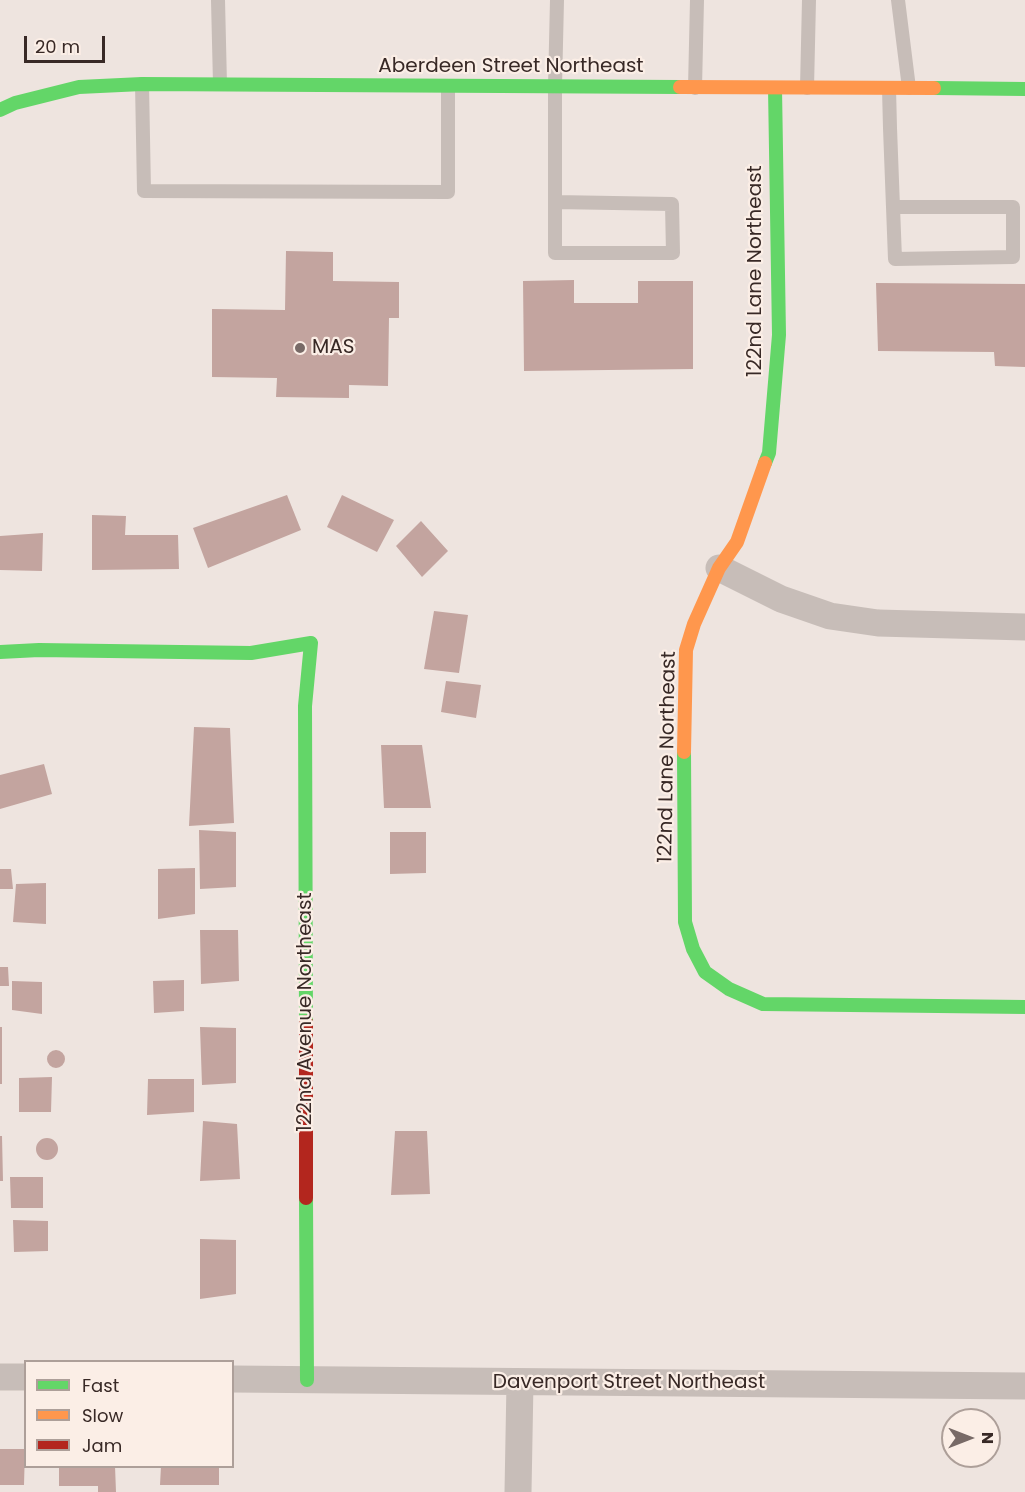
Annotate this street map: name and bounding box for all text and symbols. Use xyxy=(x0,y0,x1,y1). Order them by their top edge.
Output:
scale bar xyxy=(27,24,108,62)
text: 20 m xyxy=(35,34,80,59)
street label: Aberdeen Street Northeast xyxy=(378,55,644,79)
street label: 122nd Lane Northeast xyxy=(744,165,768,377)
place label: MAS xyxy=(312,336,354,360)
marker: MAS xyxy=(293,341,307,355)
street label: 122nd Lane Northeast xyxy=(654,651,682,863)
street label: 122nd Avenue Northeast xyxy=(294,892,318,1132)
legend xyxy=(24,1360,234,1468)
street label: Davenport Street Northeast xyxy=(493,1371,765,1395)
text: Fast xyxy=(82,1373,119,1398)
text: Slow xyxy=(82,1403,123,1428)
north arrow xyxy=(941,1408,1001,1468)
text: N xyxy=(976,1432,999,1444)
text: Jam xyxy=(82,1433,122,1458)

